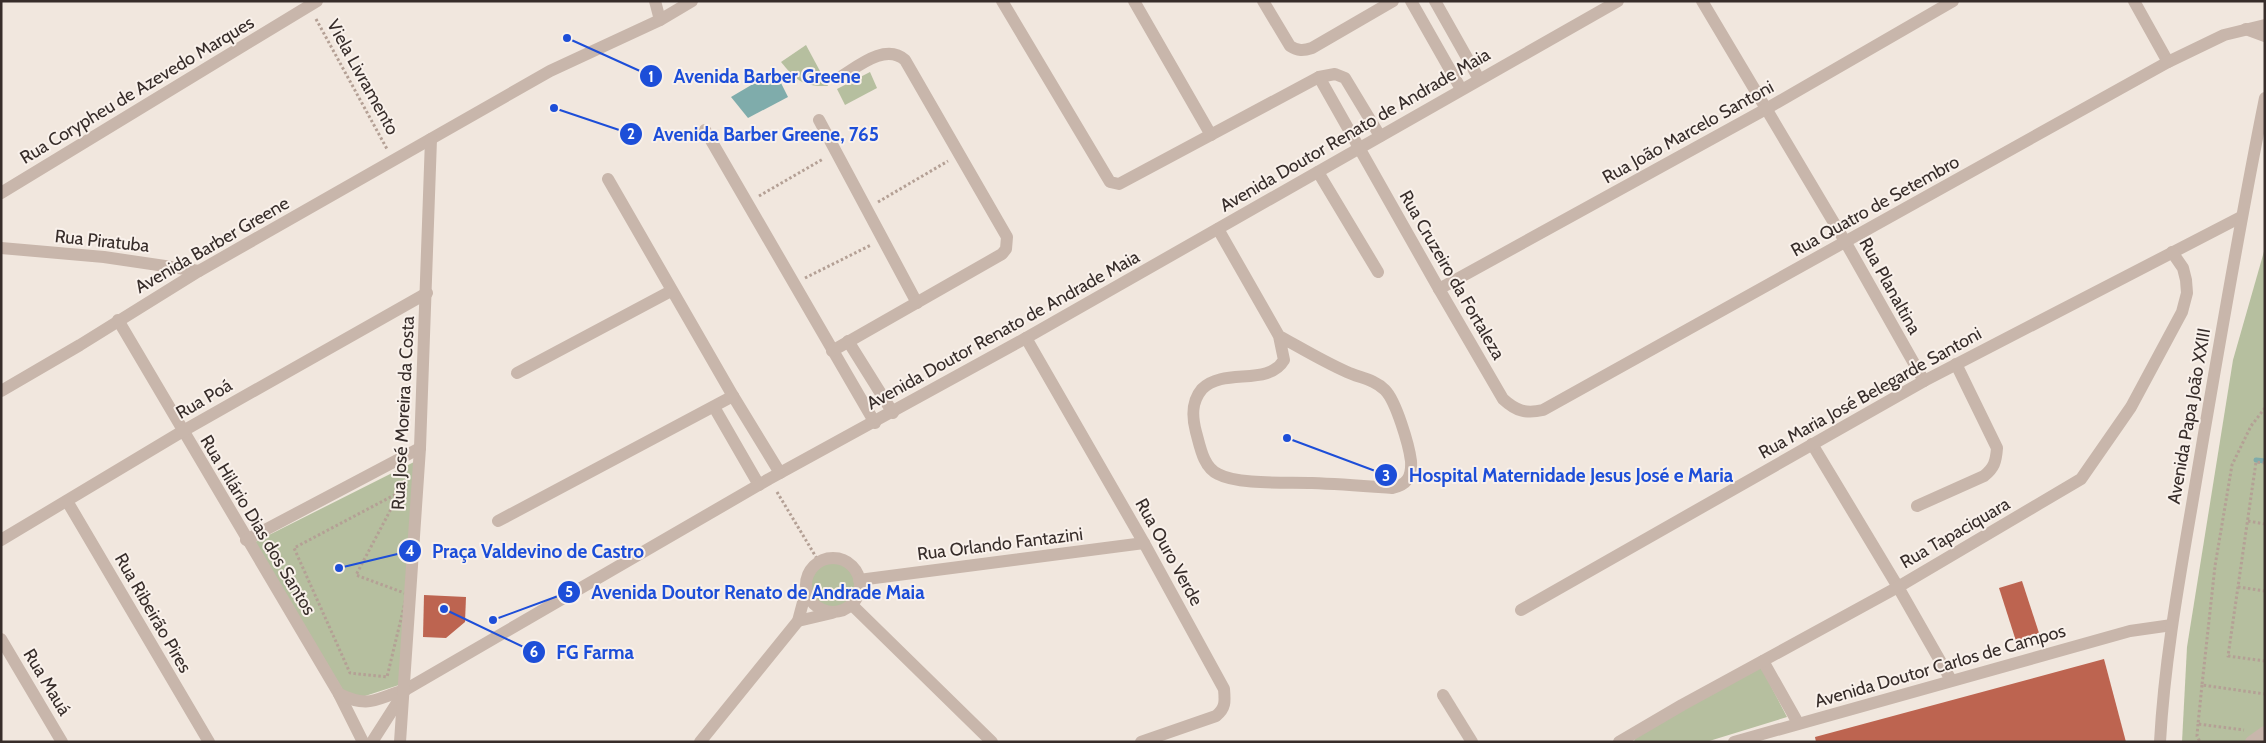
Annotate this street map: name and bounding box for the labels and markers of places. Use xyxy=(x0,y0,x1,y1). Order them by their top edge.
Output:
callout: Avenida Barber Greene xyxy=(639,59,871,93)
callout: Avenida Barber Greene, 765 xyxy=(618,117,889,151)
callout: Hospital Maternidade Jesus José e Maria xyxy=(1374,458,1743,492)
callout: Praça Valdevino de Castro xyxy=(397,534,654,568)
callout: Avenida Doutor Renato de Andrade Maia xyxy=(557,575,935,609)
callout: FG Farma xyxy=(521,635,644,669)

